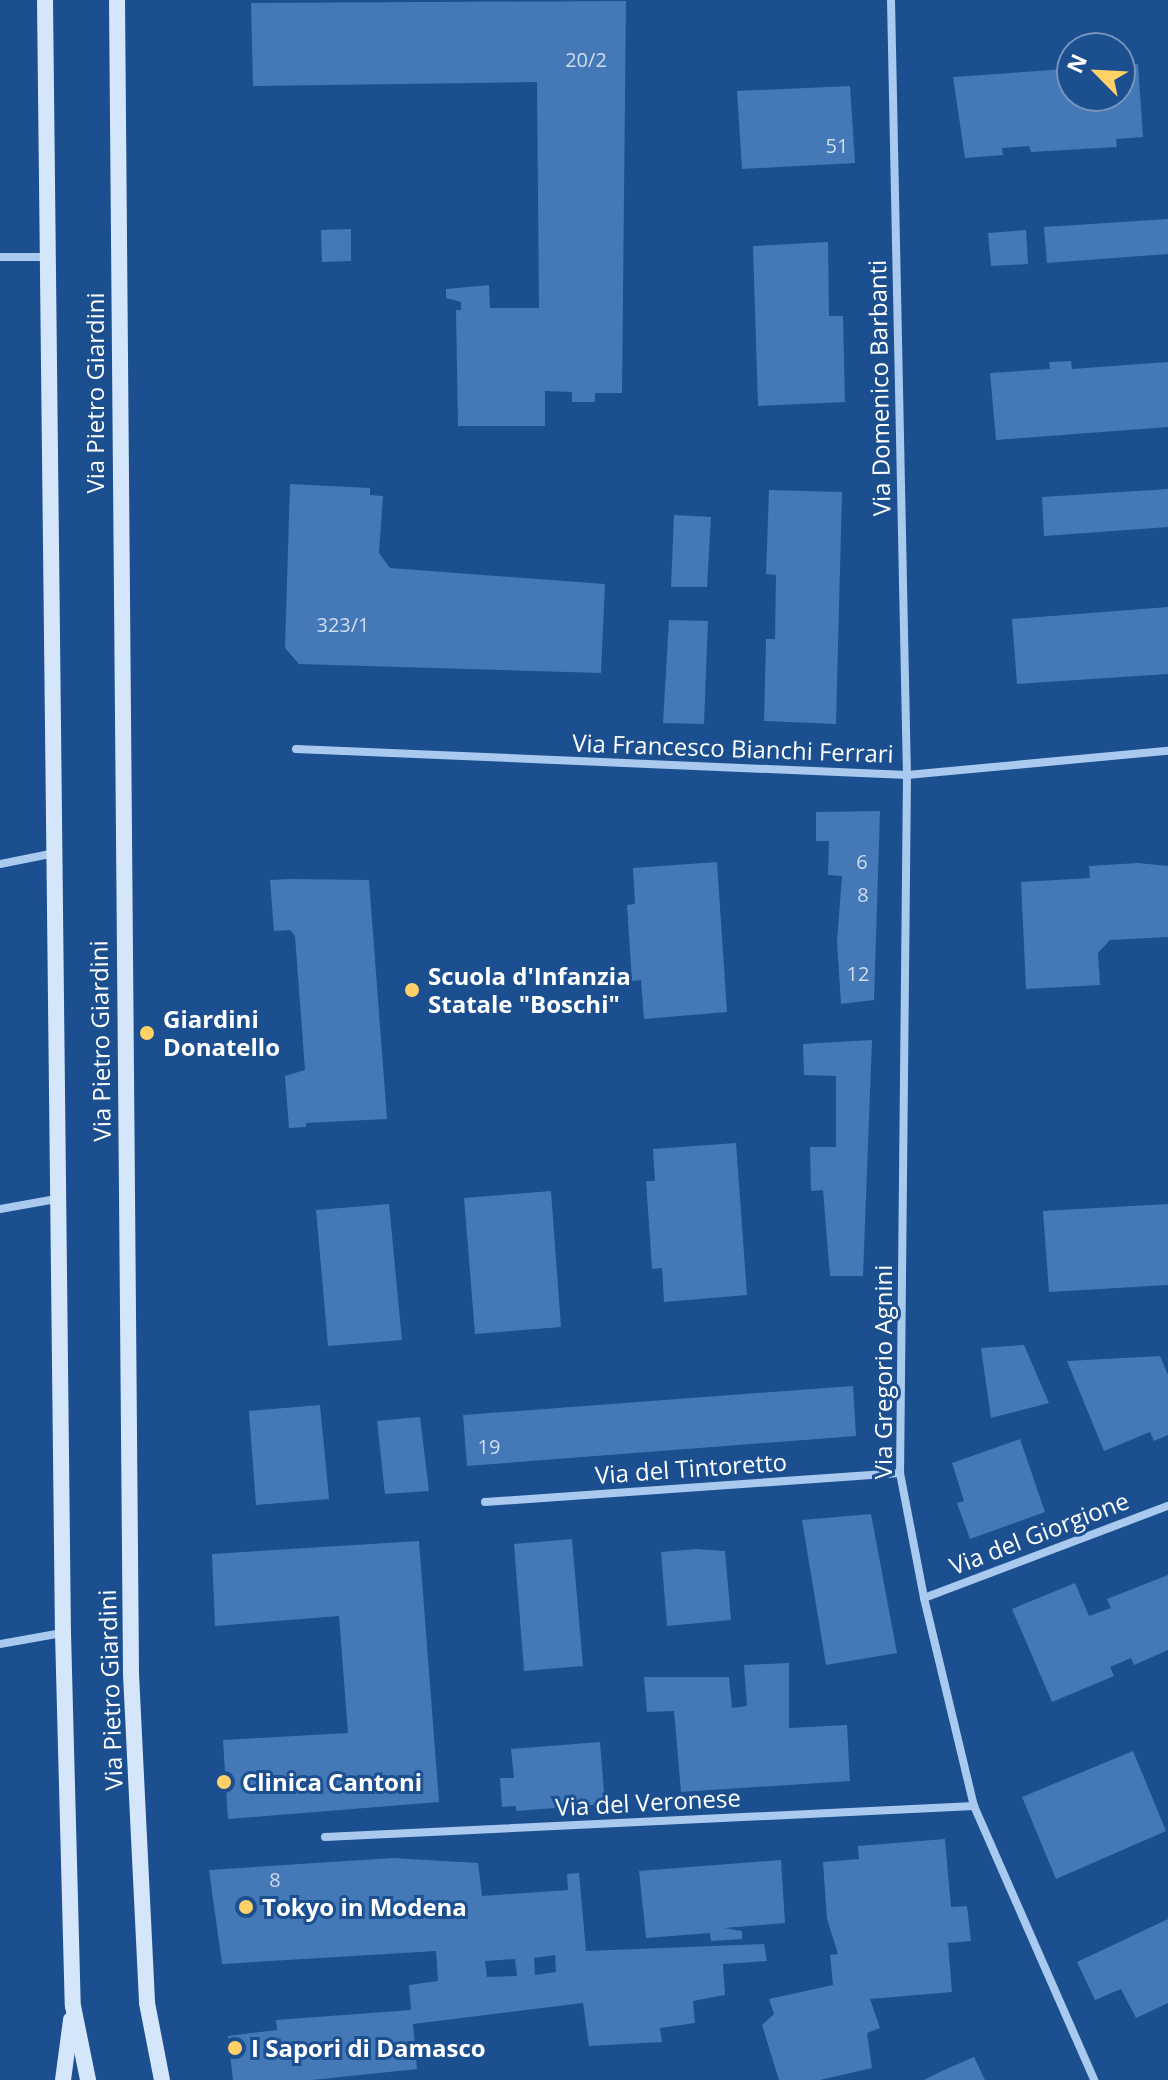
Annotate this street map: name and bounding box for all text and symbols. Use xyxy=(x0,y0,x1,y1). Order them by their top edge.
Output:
north arrow xyxy=(1056,32,1136,112)
house number: 20/2 xyxy=(565,47,607,71)
text: N xyxy=(1059,49,1093,77)
house number: 51 xyxy=(826,133,848,157)
street label: Via Domenico Barbanti xyxy=(862,260,896,516)
street label: Via Pietro Giardini xyxy=(81,292,109,494)
house number: 323/1 xyxy=(316,612,370,636)
street label: Via Francesco Bianchi Ferrari xyxy=(572,728,894,768)
house number: 6 xyxy=(856,849,868,873)
house number: 8 xyxy=(857,882,869,906)
street label: Via Pietro Giardini xyxy=(84,940,116,1142)
house number: 12 xyxy=(847,961,869,985)
place label: Scuola d'Infanzia Statale "Boschi" xyxy=(428,962,631,1018)
marker: Scuola d'Infanzia Statale "Boschi" xyxy=(403,981,421,999)
place label: Giardini Donatello xyxy=(163,1005,280,1061)
marker: Giardini Donatello xyxy=(138,1024,156,1042)
street label: Via Gregorio Agnini xyxy=(869,1265,897,1479)
house number: 19 xyxy=(478,1434,500,1458)
street label: Via del Tintoretto xyxy=(594,1447,788,1489)
street label: Via del Giorgione xyxy=(945,1486,1133,1580)
street label: Via Pietro Giardini xyxy=(92,1589,128,1791)
place label: Clinica Cantoni xyxy=(242,1768,422,1796)
marker: Clinica Cantoni xyxy=(213,1771,235,1793)
street label: Via del Veronese xyxy=(555,1783,741,1821)
house number: 8 xyxy=(269,1867,281,1891)
place label: Tokyo in Modena xyxy=(262,1893,467,1921)
marker: Tokyo in Modena xyxy=(237,1898,255,1916)
place label: I Sapori di Damasco xyxy=(251,2034,486,2062)
marker: I Sapori di Damasco xyxy=(226,2039,244,2057)

